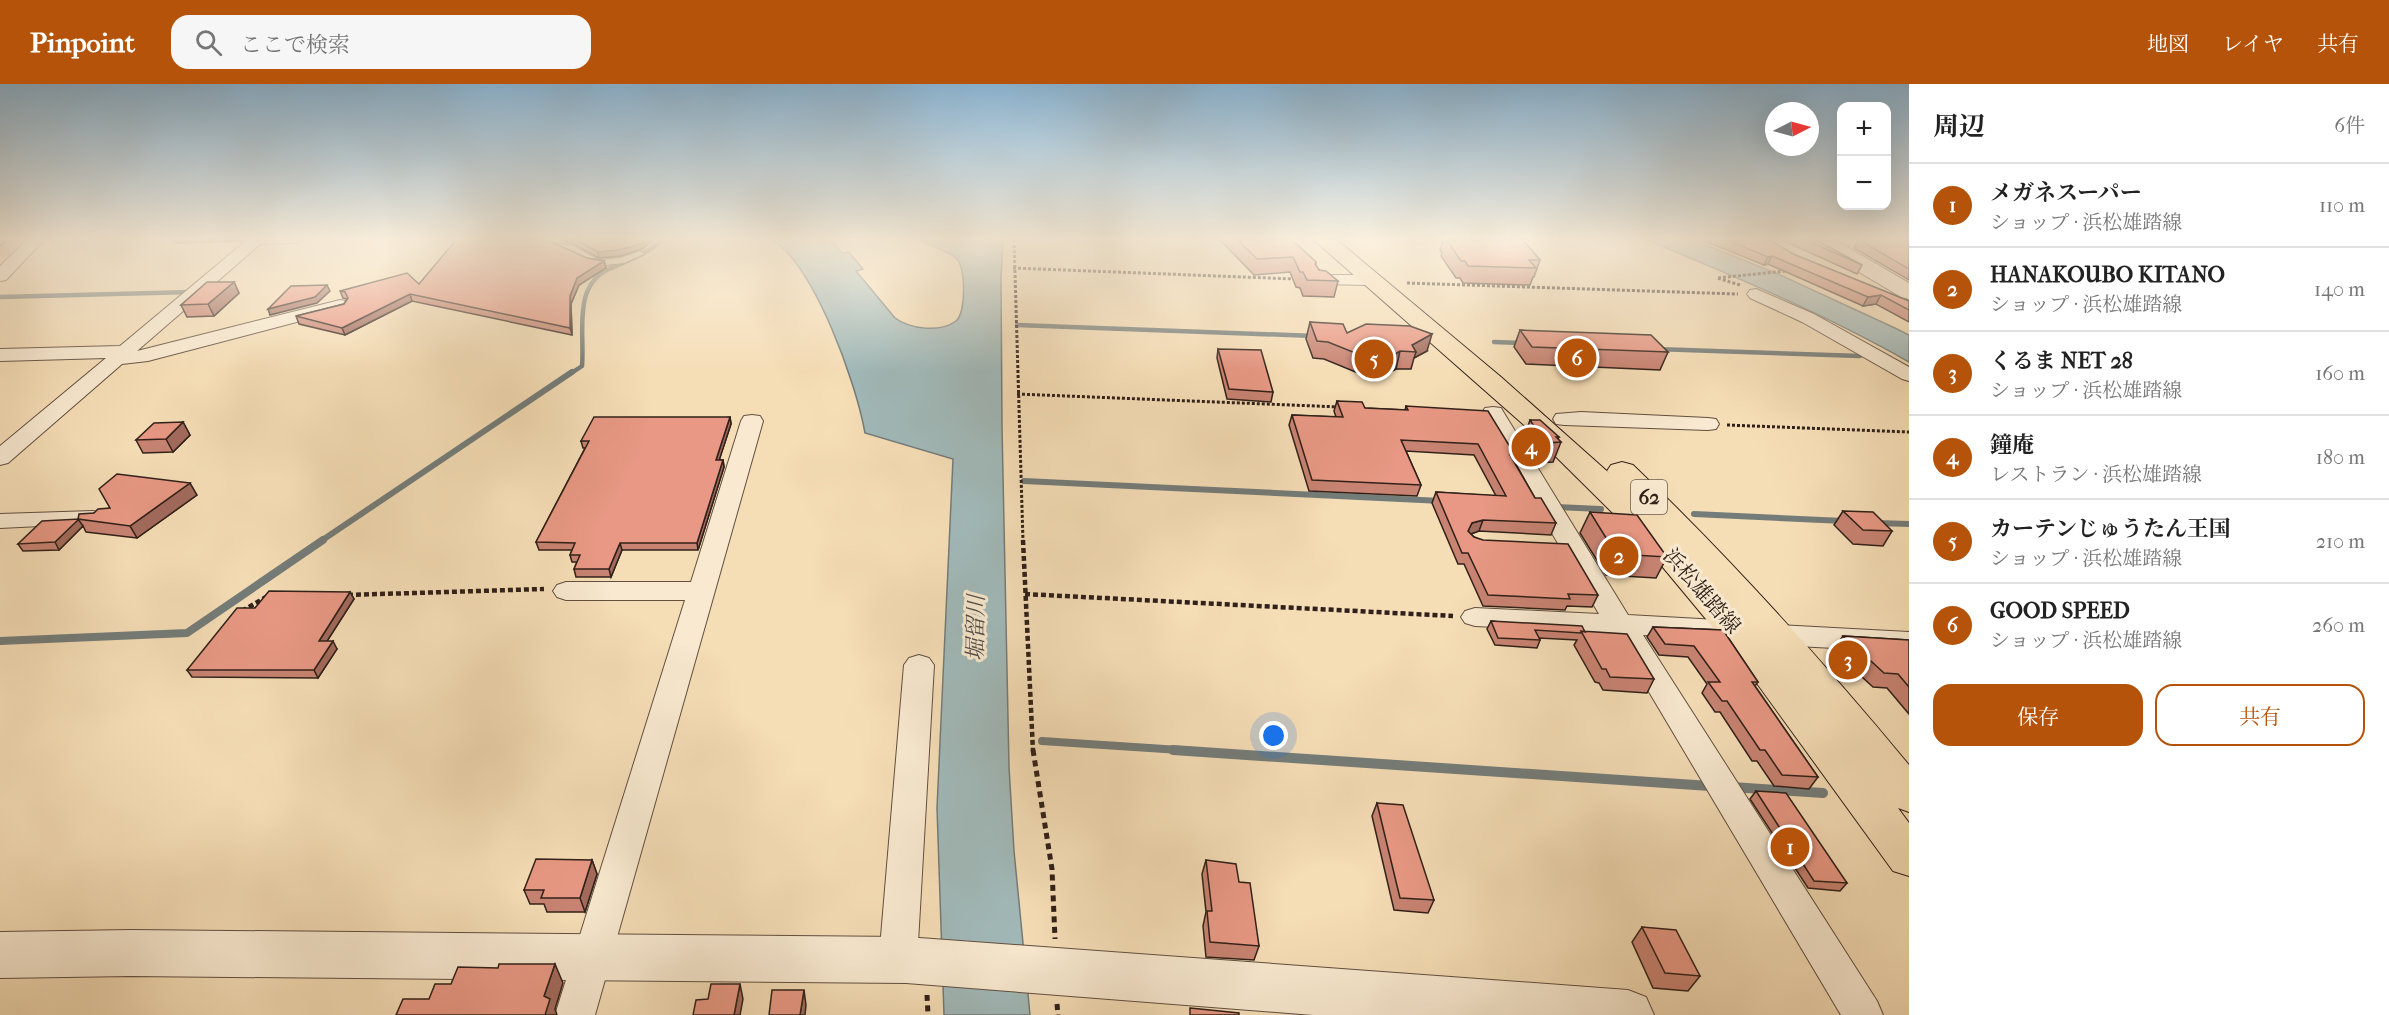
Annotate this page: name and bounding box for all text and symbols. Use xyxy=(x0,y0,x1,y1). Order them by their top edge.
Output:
search box xyxy=(171,15,591,69)
text: Pinpoint xyxy=(30,26,135,59)
icon: search xyxy=(192,26,225,59)
text: ここで検索 xyxy=(240,32,350,58)
text: 地図 xyxy=(2147,32,2189,56)
text: レイヤ xyxy=(2222,32,2284,56)
text: 共有 xyxy=(2317,32,2359,56)
north arrow xyxy=(1765,102,1819,156)
map controls xyxy=(1837,102,1891,210)
button: + xyxy=(1837,102,1891,156)
text: 周辺 xyxy=(1933,111,1985,142)
text: 6件 xyxy=(2334,114,2365,137)
button: − xyxy=(1837,156,1891,210)
text: メガネスーパー xyxy=(1990,180,2142,206)
text: 1 xyxy=(1949,194,1956,217)
text: 110 m xyxy=(2319,194,2365,217)
text: ショップ · 浜松雄踏線 xyxy=(1990,211,2182,234)
text: HANAKOUBO KITANO xyxy=(1990,262,2225,288)
text: 2 xyxy=(1947,278,1958,301)
text: 140 m xyxy=(2314,278,2365,301)
text: ショップ · 浜松雄踏線 xyxy=(1990,293,2182,316)
pin: 5 xyxy=(1354,336,1394,382)
pin: 6 xyxy=(1558,336,1596,380)
text: くるま NET 28 xyxy=(1990,348,2133,374)
text: 3 xyxy=(1948,362,1957,385)
text: 160 m xyxy=(2315,362,2365,385)
text: ショップ · 浜松雄踏線 xyxy=(1990,379,2182,402)
pin: 4 xyxy=(1512,424,1550,470)
text: 鐘庵 xyxy=(1990,432,2034,458)
text: 4 xyxy=(1947,446,1958,469)
text: 180 m xyxy=(2316,446,2365,469)
text: レストラン · 浜松雄踏線 xyxy=(1990,463,2202,486)
road number: 62 xyxy=(1631,480,1667,514)
text: カーテンじゅうたん王国 xyxy=(1990,516,2231,542)
text: 5 xyxy=(1948,530,1957,553)
text: 210 m xyxy=(2316,530,2365,553)
pin: 2 xyxy=(1600,534,1638,578)
street label: 浜松雄踏線 xyxy=(1659,544,1745,638)
text: ショップ · 浜松雄踏線 xyxy=(1990,547,2182,570)
water label: 堀留川 xyxy=(962,593,990,661)
text: GOOD SPEED xyxy=(1990,598,2130,624)
text: 6 xyxy=(1947,614,1958,637)
text: 260 m xyxy=(2312,614,2365,637)
text: ショップ · 浜松雄踏線 xyxy=(1990,629,2182,652)
pin: 3 xyxy=(1828,638,1868,682)
button: 保存 xyxy=(1933,684,2143,746)
button: 共有 xyxy=(2155,684,2365,746)
your location xyxy=(1259,721,1288,750)
pin: 1 xyxy=(1770,824,1810,870)

